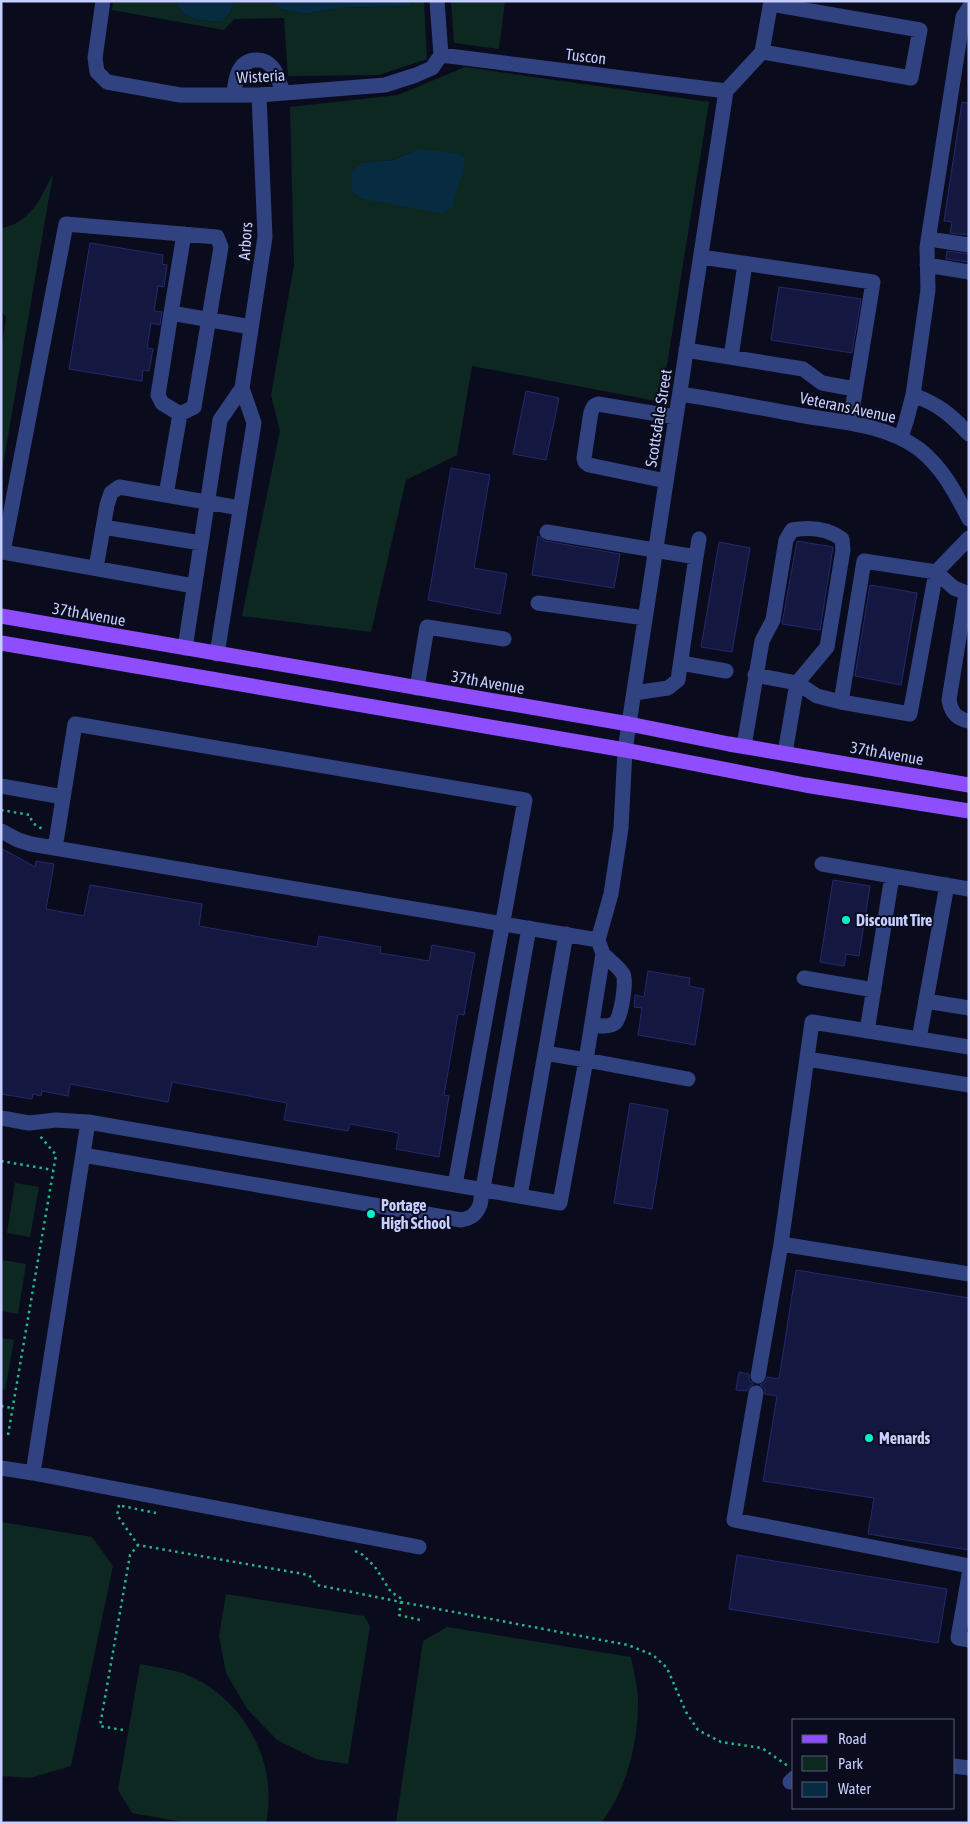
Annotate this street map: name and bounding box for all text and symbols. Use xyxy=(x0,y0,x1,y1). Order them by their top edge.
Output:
street label: Tuscon xyxy=(565,45,607,67)
street label: Wisteria xyxy=(236,66,286,86)
street label: Arbors xyxy=(235,221,255,261)
street label: Scottsdale Street xyxy=(641,367,675,468)
street label: Veterans Avenue xyxy=(798,388,898,426)
street label: 37th Avenue xyxy=(51,599,127,629)
street label: 37th Avenue xyxy=(450,667,526,697)
street label: 37th Avenue xyxy=(849,738,925,768)
place label: Discount Tire xyxy=(856,911,932,929)
marker: Discount Tire xyxy=(840,914,852,926)
place label: Portage High School xyxy=(381,1196,451,1232)
marker: Portage High School xyxy=(365,1208,377,1220)
place label: Menards xyxy=(879,1429,930,1447)
marker: Menards xyxy=(863,1432,875,1444)
legend xyxy=(792,1719,955,1809)
text: Road xyxy=(838,1730,867,1747)
text: Park xyxy=(838,1755,863,1772)
text: Water xyxy=(838,1780,871,1797)

